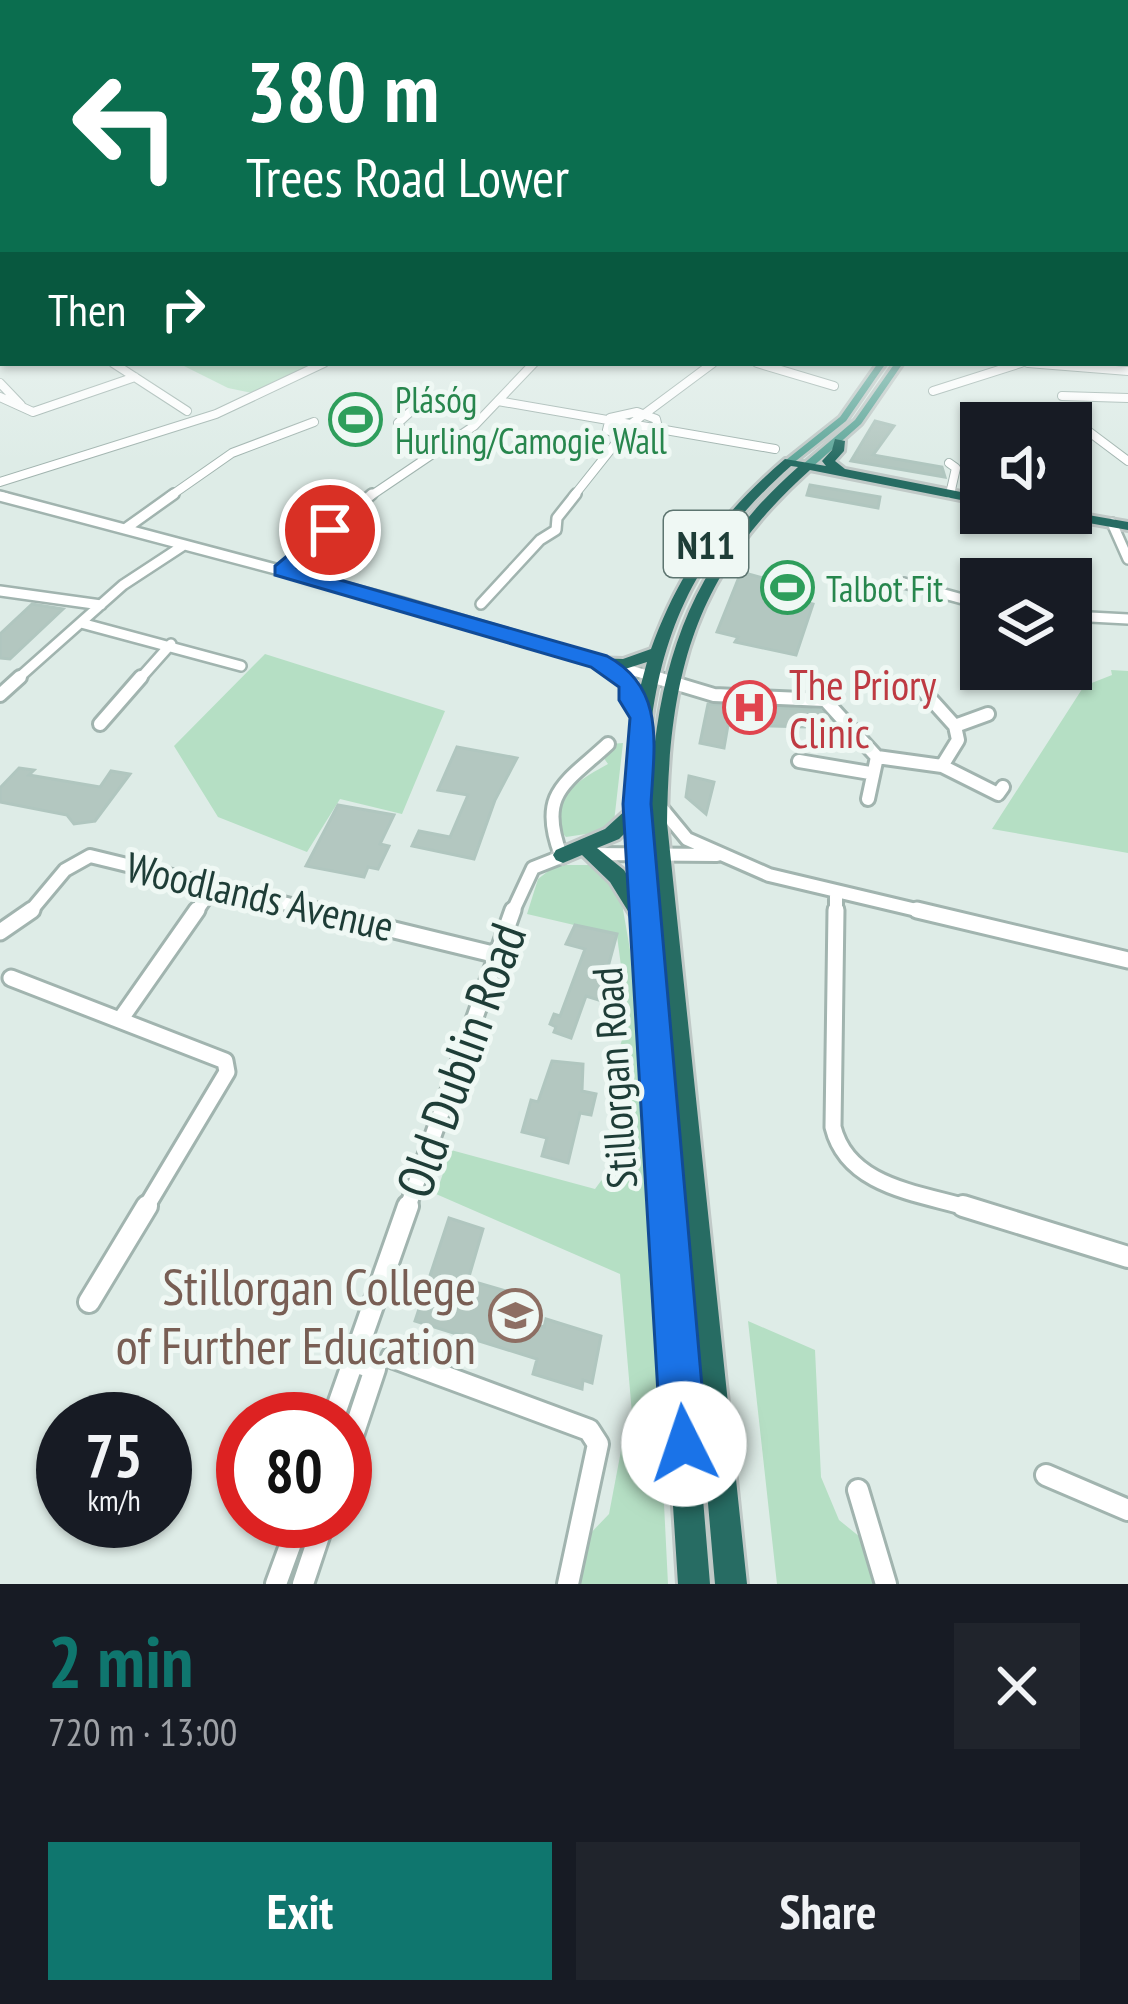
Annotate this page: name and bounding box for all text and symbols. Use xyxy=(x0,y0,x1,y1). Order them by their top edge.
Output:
text: 380 m xyxy=(246,36,439,145)
icon: left xyxy=(48,48,204,204)
text: Trees Road Lower xyxy=(246,142,569,212)
icon: right xyxy=(150,276,216,342)
text: Then xyxy=(48,280,126,338)
place label: Plásóg Hurling/Camogie Wall xyxy=(395,376,667,464)
sports icon: Plásóg Hurling/Camogie Wall xyxy=(328,392,384,448)
map controls xyxy=(960,402,1092,690)
button: sound xyxy=(960,402,1092,534)
pin xyxy=(279,479,381,581)
icon: arrive xyxy=(297,497,363,563)
road number: N11 xyxy=(664,511,748,577)
button: layers xyxy=(960,558,1092,690)
sports icon: Talbot Fit xyxy=(759,560,815,616)
place label: Talbot Fit xyxy=(826,565,943,612)
place label: The Priory Clinic xyxy=(789,657,937,760)
hospital icon: The Priory Clinic xyxy=(722,680,778,736)
street label: Woodlands Avenue xyxy=(121,839,399,953)
street label: Old Dublin Road xyxy=(380,914,540,1206)
street label: Stillorgan Road xyxy=(579,965,649,1191)
place label: Stillorgan College of Further Education xyxy=(116,1253,476,1378)
school or university icon: Stillorgan College of Further Education xyxy=(487,1287,543,1343)
position arrow xyxy=(621,1381,747,1507)
speed limit sign: 80 xyxy=(216,1392,372,1548)
text: 75 xyxy=(85,1416,143,1494)
text: km/h xyxy=(87,1480,141,1519)
text: 2 min xyxy=(48,1614,193,1707)
button: close xyxy=(954,1623,1080,1749)
text: 720 m · 13:00 xyxy=(48,1706,237,1757)
button: Exit xyxy=(48,1842,552,1980)
button: Share xyxy=(576,1842,1080,1980)

